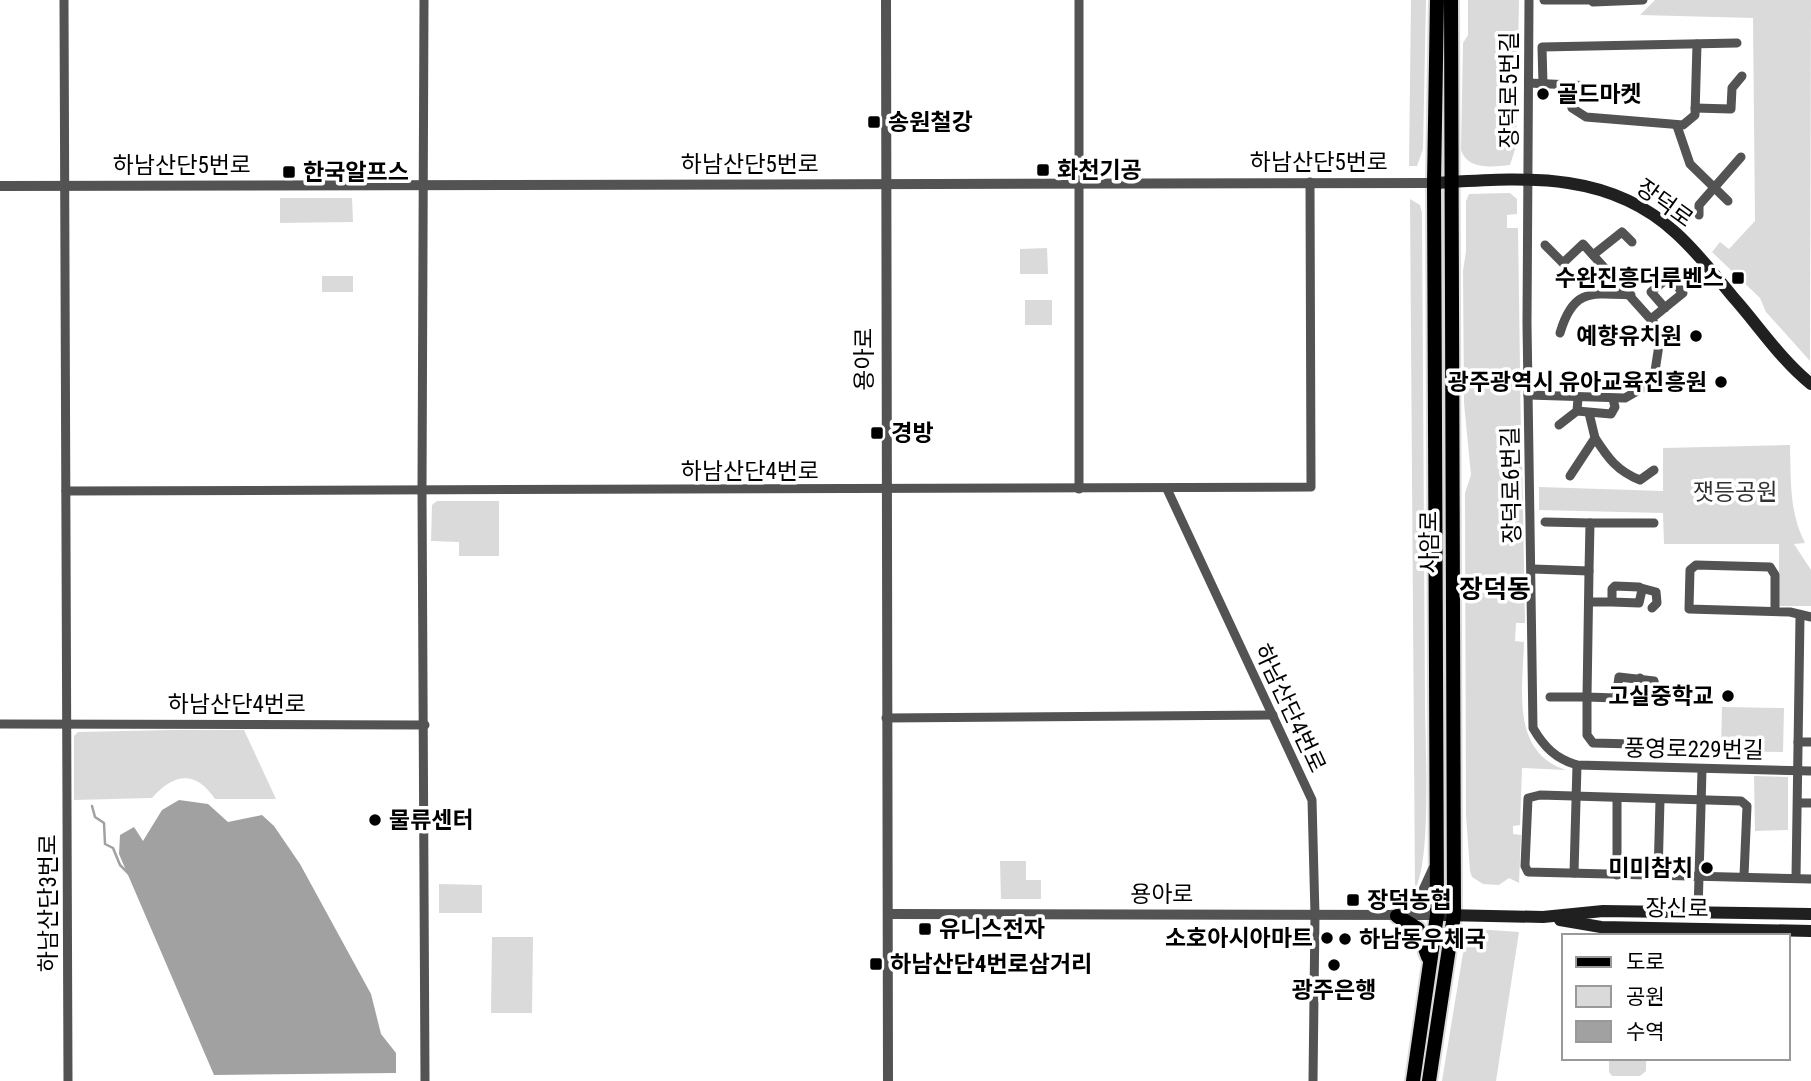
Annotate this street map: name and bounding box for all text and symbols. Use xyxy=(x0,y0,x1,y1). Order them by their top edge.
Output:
street label: 장덕로5번길 xyxy=(1496,31,1523,149)
place label: 골드마켓 xyxy=(1557,81,1642,108)
marker: 골드마켓 xyxy=(1535,86,1551,102)
place label: 송원철강 xyxy=(888,109,973,136)
marker: 송원철강 xyxy=(866,114,882,130)
street label: 하남산단5번로 xyxy=(1250,149,1388,176)
street label: 하남산단5번로 xyxy=(681,151,819,178)
street label: 하남산단5번로 xyxy=(113,152,251,179)
place label: 화천기공 xyxy=(1057,157,1142,184)
place label: 한국알프스 xyxy=(303,159,409,186)
marker: 화천기공 xyxy=(1035,162,1051,178)
marker: 한국알프스 xyxy=(281,164,297,180)
street label: 장덕로 xyxy=(1631,174,1698,233)
place label: 수완진흥더루벤스 xyxy=(1555,265,1724,292)
marker: 수완진흥더루벤스 xyxy=(1730,270,1746,286)
place label: 예향유치원 xyxy=(1576,323,1682,350)
street label: 용아로 xyxy=(851,327,878,391)
marker: 예향유치원 xyxy=(1688,328,1704,344)
place label: 광주광역시 유아교육진흥원 xyxy=(1448,369,1707,396)
marker: 광주광역시 유아교육진흥원 xyxy=(1713,374,1729,390)
place label: 경방 xyxy=(891,420,933,447)
marker: 경방 xyxy=(869,425,885,441)
street label: 장덕로6번길 xyxy=(1497,426,1526,544)
street label: 하남산단4번로 xyxy=(681,458,819,485)
park label: 잿등공원 xyxy=(1693,479,1777,506)
street label: 사암로 xyxy=(1416,510,1443,574)
district label: 장덕동 xyxy=(1459,574,1531,604)
street label: 하남산단4번로 xyxy=(1248,640,1331,777)
place label: 고실중학교 xyxy=(1608,683,1714,710)
marker: 고실중학교 xyxy=(1720,688,1736,704)
street label: 하남산단4번로 xyxy=(168,691,306,718)
street label: 풍영로229번길 xyxy=(1624,735,1764,764)
place label: 물류센터 xyxy=(389,807,474,834)
marker: 물류센터 xyxy=(367,812,383,828)
street label: 하남산단3번로 xyxy=(35,834,62,972)
place label: 미미참치 xyxy=(1608,855,1693,882)
marker: 미미참치 xyxy=(1699,860,1715,876)
street label: 용아로 xyxy=(1130,881,1194,908)
place label: 장덕농협 xyxy=(1367,887,1452,914)
marker: 장덕농협 xyxy=(1345,892,1361,908)
street label: 장신로 xyxy=(1645,894,1709,923)
place label: 유니스전자 xyxy=(939,916,1045,943)
marker: 유니스전자 xyxy=(917,921,933,937)
place label: 소호아시아마트 xyxy=(1165,925,1313,952)
place label: 하남동우체국 xyxy=(1359,926,1486,953)
marker: 소호아시아마트 xyxy=(1319,930,1335,946)
marker: 하남동우체국 xyxy=(1337,931,1353,947)
legend xyxy=(1562,934,1790,1060)
text: 도로 xyxy=(1626,950,1665,974)
place label: 하남산단4번로삼거리 xyxy=(890,951,1092,978)
marker: 하남산단4번로삼거리 xyxy=(868,956,884,972)
marker: 광주은행 xyxy=(1326,957,1342,973)
place label: 광주은행 xyxy=(1292,977,1376,1004)
text: 공원 xyxy=(1626,985,1665,1009)
text: 수역 xyxy=(1626,1020,1665,1044)

